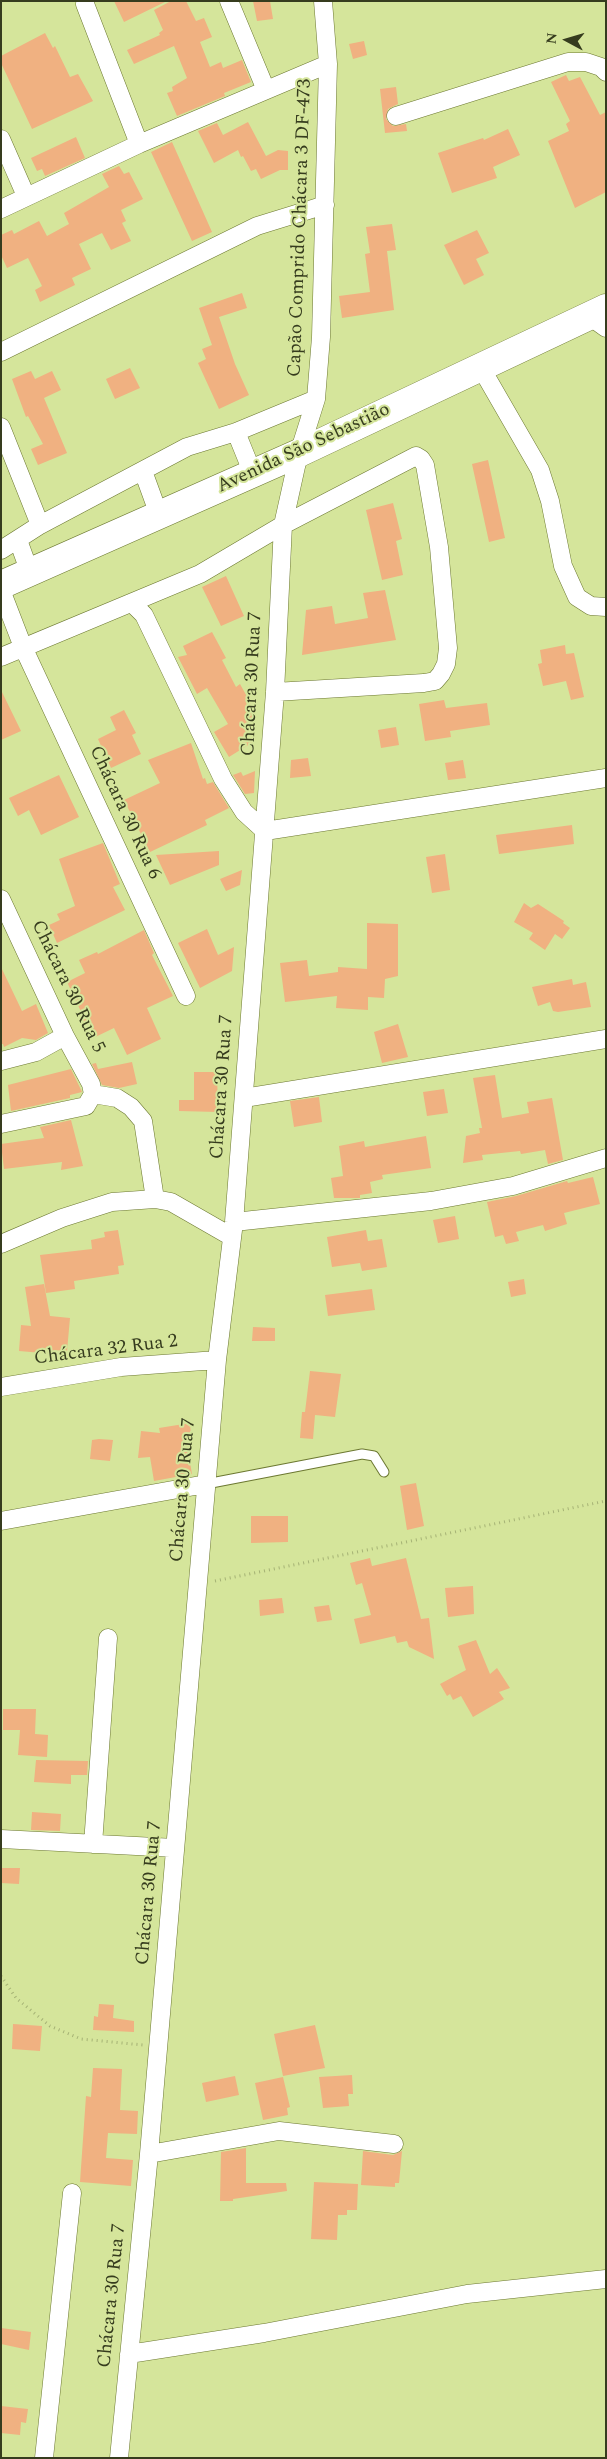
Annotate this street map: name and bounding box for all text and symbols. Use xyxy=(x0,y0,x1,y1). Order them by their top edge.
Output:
north arrow xyxy=(542,15,592,65)
text: N xyxy=(541,32,563,45)
street label: Capão Comprido Chácara 3 DF-473 xyxy=(284,78,318,378)
street label: Avenida São Sebastião xyxy=(214,399,394,499)
street label: Chácara 30 Rua 7 xyxy=(238,611,268,757)
street label: Chácara 30 Rua 6 xyxy=(83,743,165,883)
street label: Chácara 30 Rua 5 xyxy=(25,917,109,1057)
street label: Chácara 30 Rua 7 xyxy=(207,1014,239,1160)
street label: Chácara 32 Rua 2 xyxy=(33,1331,179,1371)
street label: Chácara 30 Rua 7 xyxy=(166,1417,202,1563)
street label: Chácara 30 Rua 7 xyxy=(132,1820,168,1966)
street label: Chácara 30 Rua 7 xyxy=(94,2223,132,2369)

